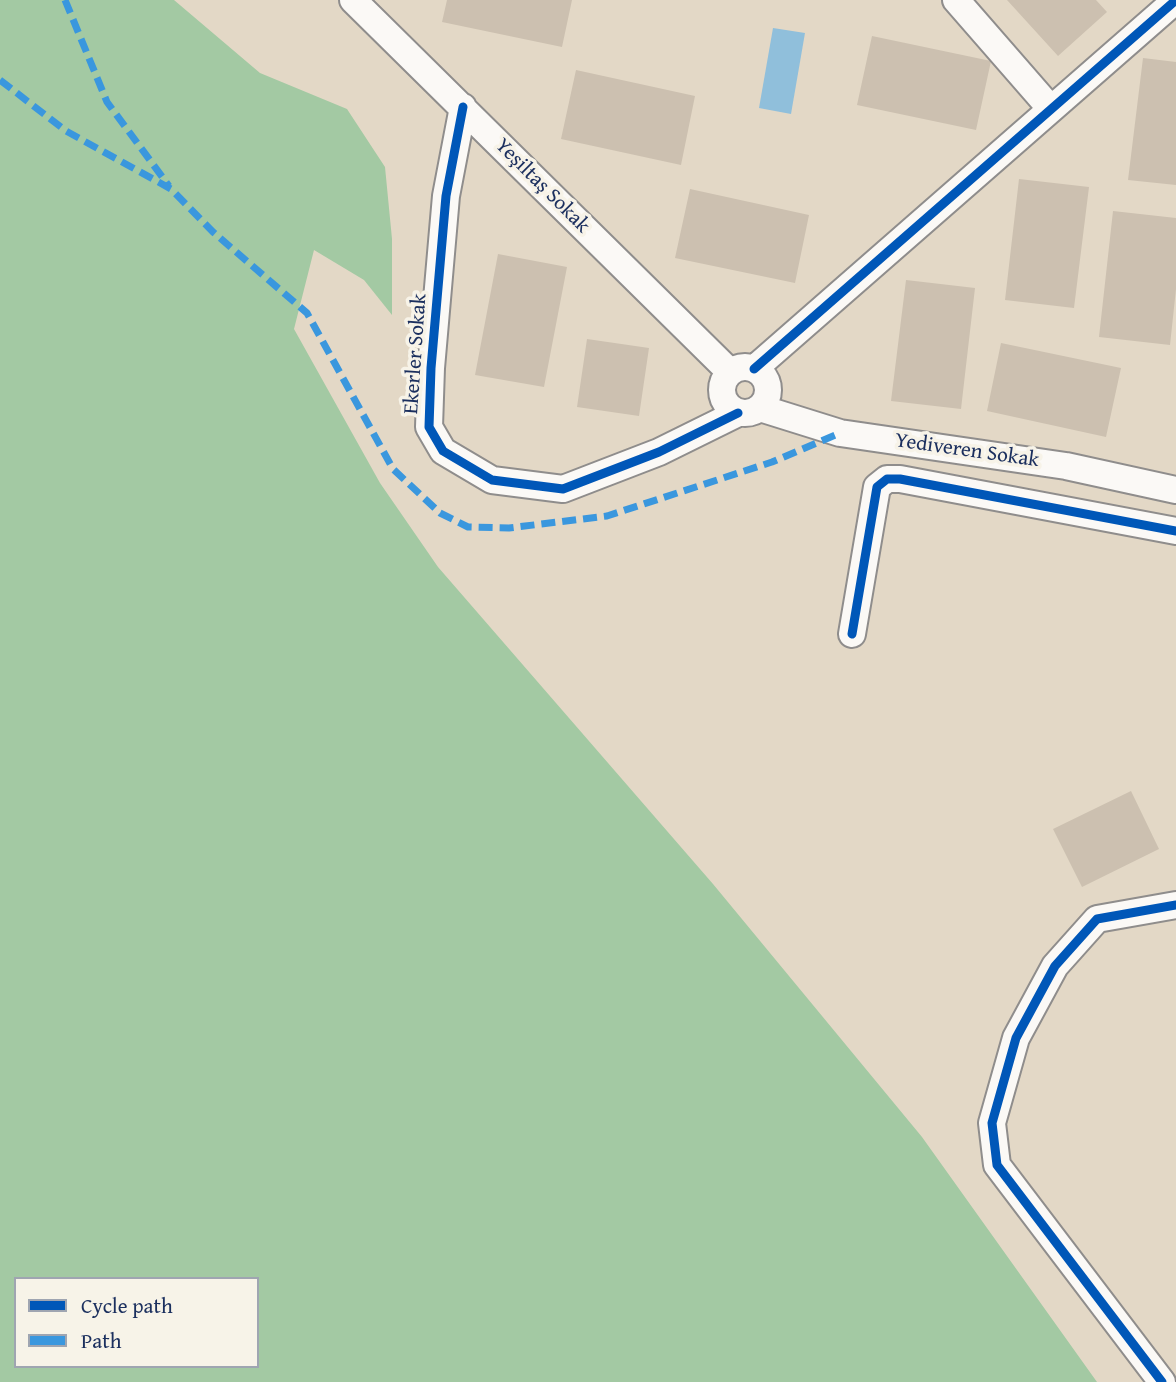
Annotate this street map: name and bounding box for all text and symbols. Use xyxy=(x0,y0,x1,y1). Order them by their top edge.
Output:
street label: Yeşiltaş Sokak xyxy=(489,133,595,239)
street label: Ekerler Sokak xyxy=(399,293,433,415)
street label: Yediveren Sokak xyxy=(893,428,1041,474)
legend xyxy=(14,1277,259,1368)
text: Cycle path xyxy=(81,1290,173,1321)
text: Path xyxy=(81,1325,121,1356)

